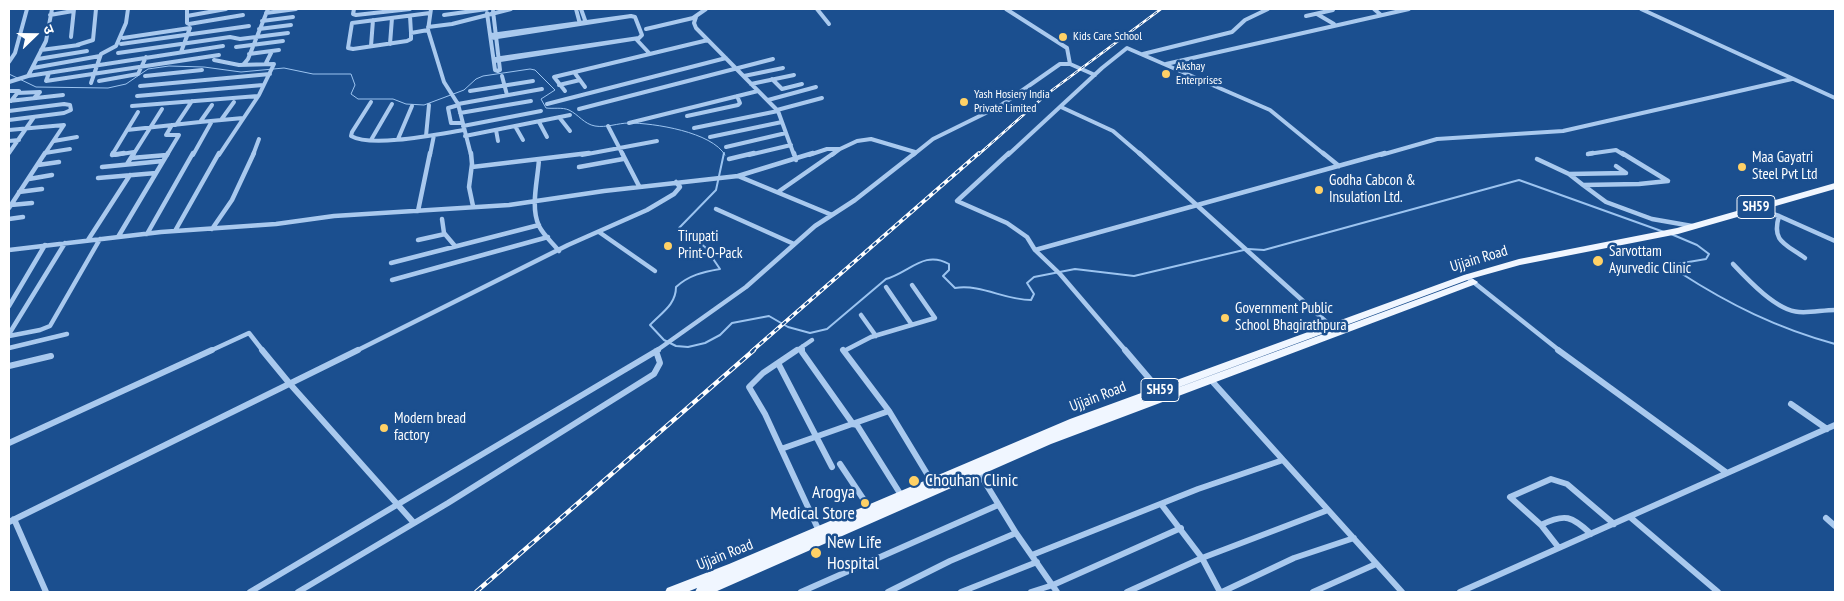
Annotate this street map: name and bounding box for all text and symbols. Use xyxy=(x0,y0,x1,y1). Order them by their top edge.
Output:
north arrow xyxy=(10,10,60,60)
text: उ xyxy=(39,22,59,37)
place label: Kids Care School xyxy=(1073,30,1142,44)
marker: Kids Care School xyxy=(1057,31,1069,43)
place label: Akshay Enterprises xyxy=(1176,60,1222,88)
marker: Akshay Enterprises xyxy=(1160,68,1172,80)
place label: Yash Hosiery India Private Limited xyxy=(974,88,1050,116)
marker: Yash Hosiery India Private Limited xyxy=(958,96,970,108)
place label: Maa Gayatri Steel Pvt Ltd xyxy=(1752,149,1818,184)
marker: Maa Gayatri Steel Pvt Ltd xyxy=(1736,161,1748,173)
place label: Godha Cabcon & Insulation Ltd. xyxy=(1329,172,1415,207)
marker: Godha Cabcon & Insulation Ltd. xyxy=(1313,184,1325,196)
road number: SH59 xyxy=(1737,196,1775,218)
place label: Tirupati Print-O-Pack xyxy=(678,228,743,263)
marker: Tirupati Print-O-Pack xyxy=(662,240,674,252)
street label: Ujjain Road xyxy=(1448,242,1510,276)
place label: Sarvottam Ayurvedic Clinic xyxy=(1609,243,1691,278)
marker: Sarvottam Ayurvedic Clinic xyxy=(1591,254,1605,268)
place label: Government Public School Bhagirathpura xyxy=(1235,300,1346,335)
marker: Government Public School Bhagirathpura xyxy=(1219,312,1231,324)
street label: Ujjain Road xyxy=(1067,378,1129,416)
road number: SH59 xyxy=(1141,378,1179,402)
place label: Modern bread factory xyxy=(394,410,466,445)
marker: Modern bread factory xyxy=(378,422,390,434)
place label: Chouhan Clinic xyxy=(925,470,1018,492)
marker: Chouhan Clinic xyxy=(907,474,921,488)
place label: Arogya Medical Store xyxy=(770,482,855,524)
marker: Arogya Medical Store xyxy=(859,497,871,509)
place label: New Life Hospital xyxy=(827,532,882,574)
street label: Ujjain Road xyxy=(694,536,756,574)
marker: New Life Hospital xyxy=(809,546,823,560)

